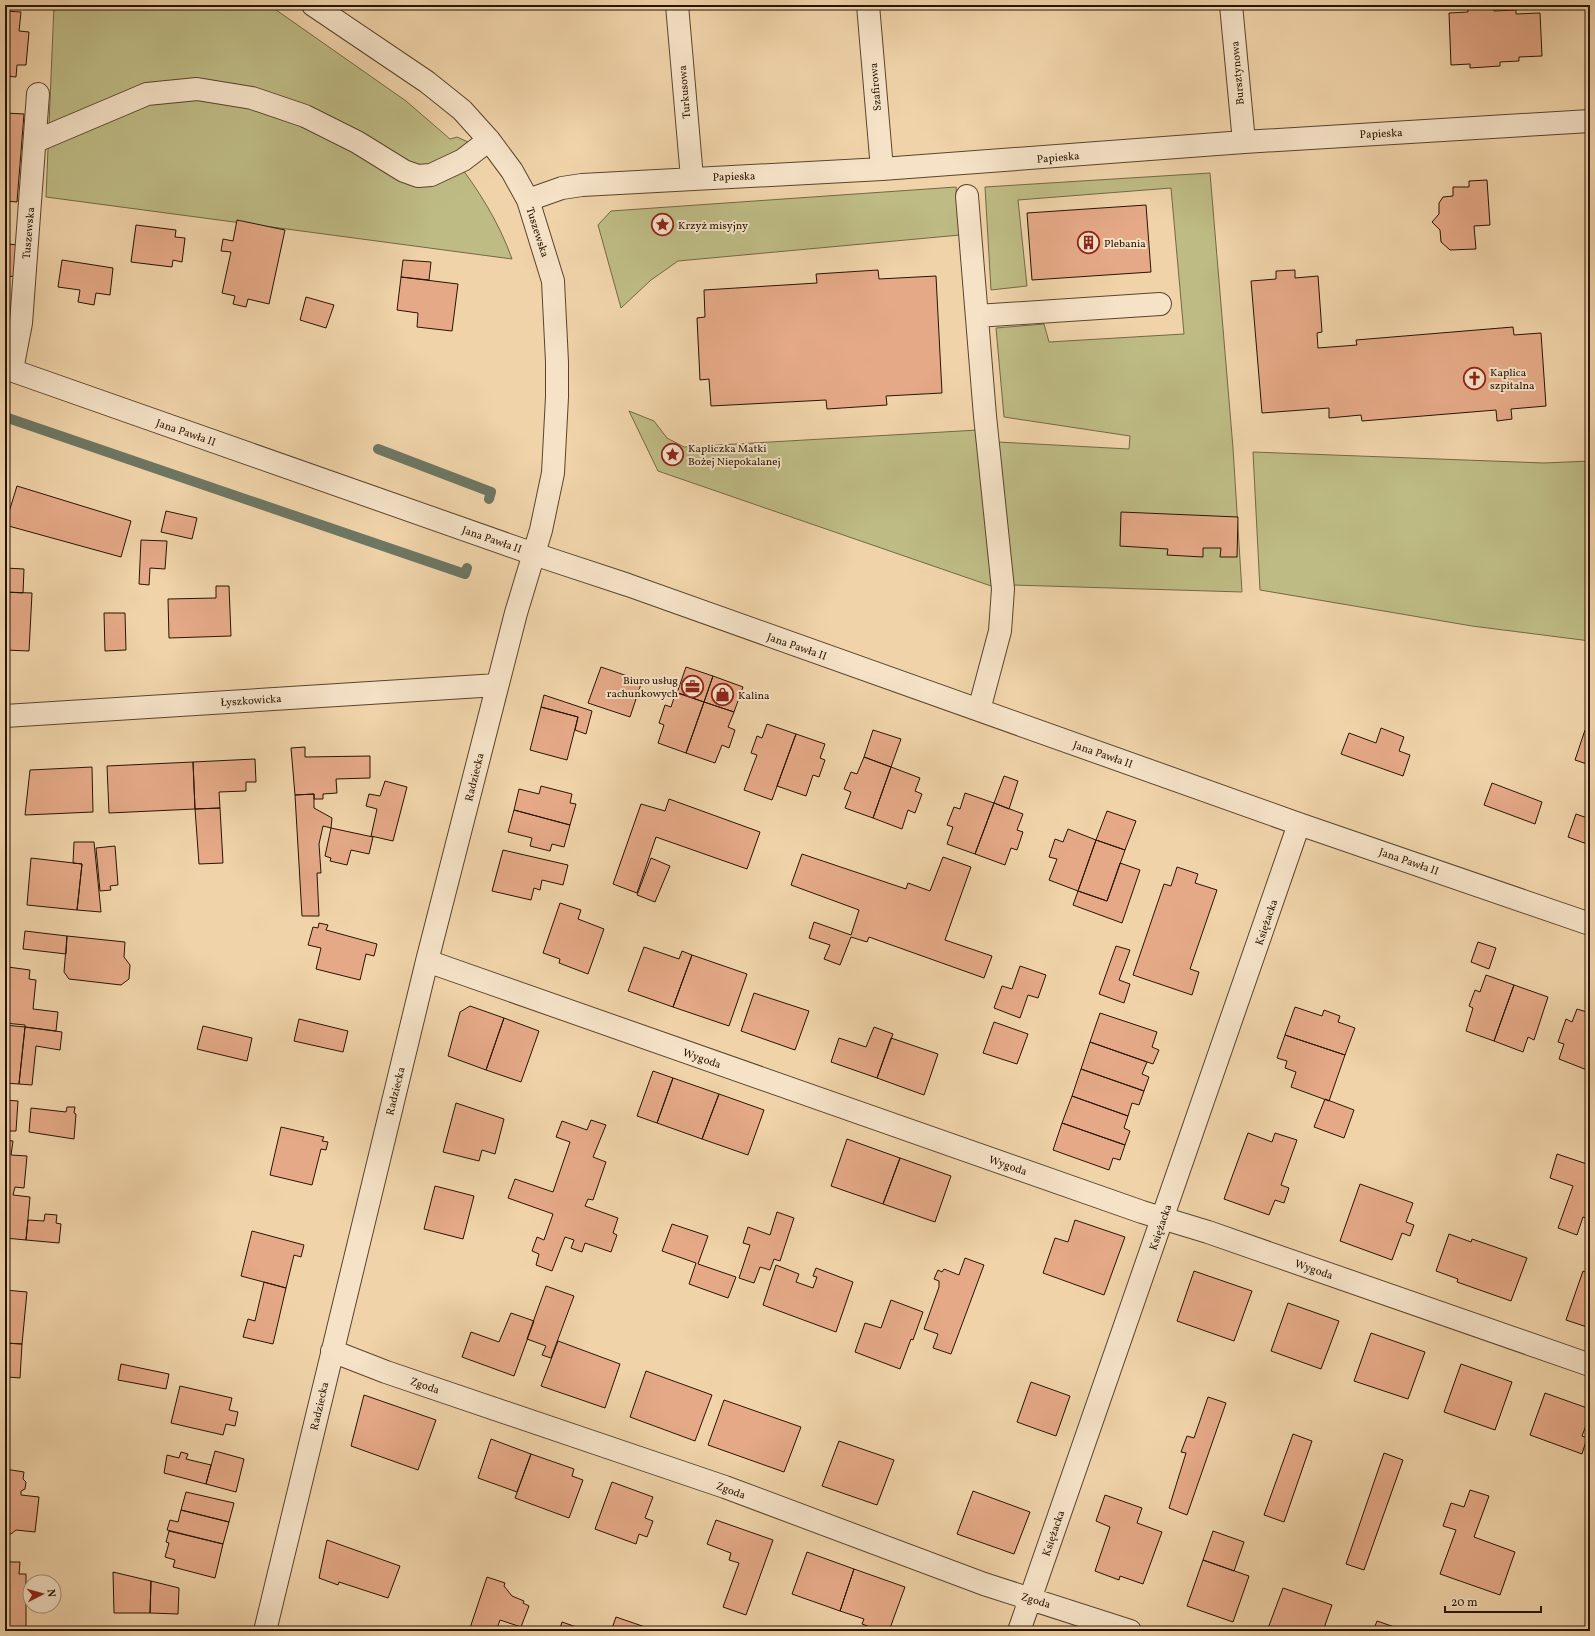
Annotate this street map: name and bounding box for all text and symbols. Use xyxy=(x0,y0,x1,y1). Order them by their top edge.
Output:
street label: Bursztynowa xyxy=(1228,40,1249,105)
street label: Szafirowa xyxy=(867,62,886,112)
street label: Turkusowa xyxy=(676,64,695,119)
street label: Papieska xyxy=(1359,126,1403,143)
street label: Papieska xyxy=(1036,149,1081,168)
street label: Papieska xyxy=(712,169,756,186)
street label: Tuszewska xyxy=(521,205,552,260)
street label: Tuszewska xyxy=(20,206,39,260)
place icon: Krzyż misyjny xyxy=(649,212,675,238)
place label: Krzyż misyjny xyxy=(678,219,748,234)
building icon: Plebania xyxy=(1076,230,1102,256)
place label: Plebania xyxy=(1104,237,1146,252)
church icon: Kaplica szpitalna xyxy=(1461,365,1487,391)
place label: Kaplica szpitalna xyxy=(1490,366,1535,394)
street label: Jana Pawła II xyxy=(154,416,217,451)
place icon: Kapliczka Matki Bożej Niepokalanej xyxy=(659,441,685,467)
place label: Kapliczka Matki Bożej Niepokalanej xyxy=(688,442,781,470)
street label: Jana Pawła II xyxy=(460,523,523,558)
street label: Jana Pawła II xyxy=(765,630,828,665)
office icon: Biuro usług rachunkowych xyxy=(680,673,706,699)
place label: Biuro usług rachunkowych xyxy=(607,674,678,702)
shop icon: Kalina xyxy=(710,682,736,708)
place label: Kalina xyxy=(738,689,770,704)
street label: Łyszkowicka xyxy=(220,692,283,711)
street label: Jana Pawła II xyxy=(1071,738,1134,773)
street label: Radziecka xyxy=(462,751,489,803)
street label: Jana Pawła II xyxy=(1377,845,1440,880)
street label: Księżacka xyxy=(1253,897,1282,948)
street label: Wygoda xyxy=(680,1046,723,1073)
street label: Radziecka xyxy=(383,1065,410,1117)
street label: Wygoda xyxy=(986,1153,1029,1180)
street label: Księżacka xyxy=(1147,1202,1176,1253)
street label: Wygoda xyxy=(1292,1257,1335,1284)
street label: Zgoda xyxy=(408,1374,442,1399)
street label: Radziecka xyxy=(308,1380,333,1432)
street label: Zgoda xyxy=(714,1479,748,1504)
street label: Księżacka xyxy=(1040,1508,1069,1559)
north arrow xyxy=(22,1574,62,1614)
text: N xyxy=(43,1588,58,1598)
scale bar xyxy=(1445,1588,1541,1614)
street label: Zgoda xyxy=(1019,1590,1053,1613)
text: 20 m xyxy=(1451,1595,1478,1611)

